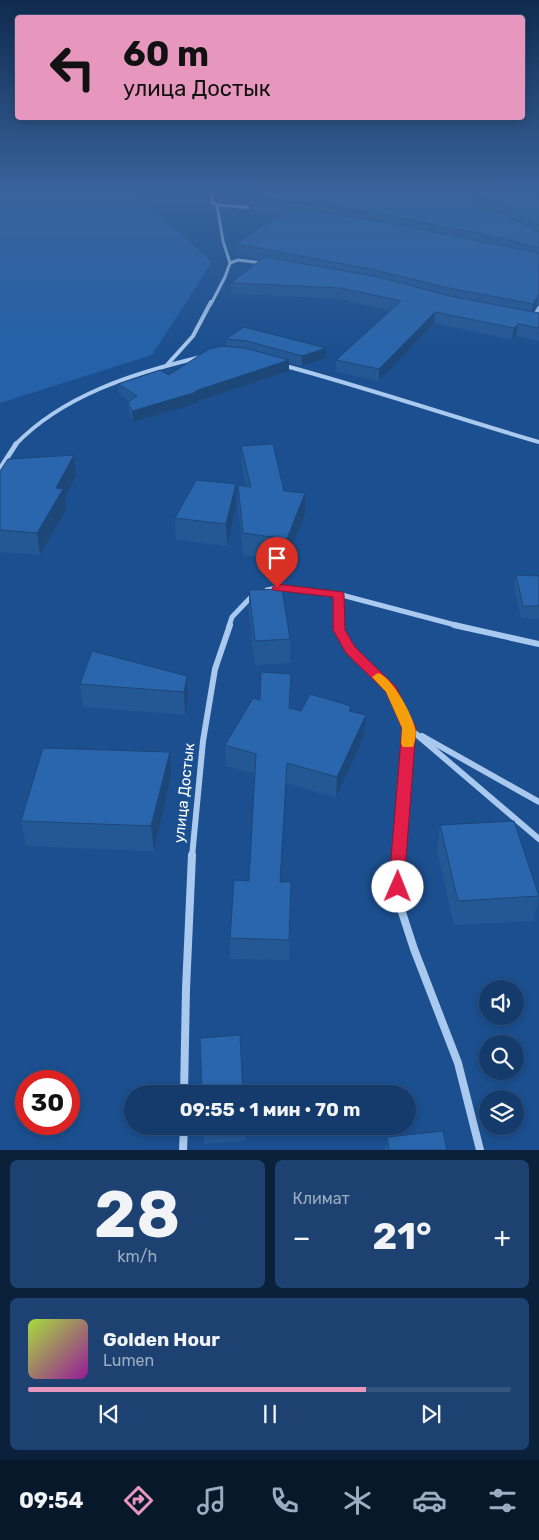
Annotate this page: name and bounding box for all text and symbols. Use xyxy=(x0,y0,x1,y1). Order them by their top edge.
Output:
text: 60 m xyxy=(123,33,209,75)
icon: left xyxy=(40,35,105,100)
text: улица Достык xyxy=(123,75,271,102)
pin xyxy=(256,537,298,588)
icon: arrive xyxy=(263,544,291,572)
street label: улица Достык xyxy=(170,742,198,844)
position arrow xyxy=(371,860,423,912)
map controls xyxy=(479,980,524,1135)
button: sound xyxy=(479,980,524,1025)
button: search xyxy=(479,1035,524,1080)
speed limit sign: 30 xyxy=(15,1070,80,1135)
button: layers xyxy=(479,1090,524,1135)
text: 09:55 · 1 мин · 70 m xyxy=(180,1098,360,1121)
text: 28 xyxy=(94,1176,180,1253)
text: Климат xyxy=(293,1189,350,1208)
text: 21° xyxy=(373,1213,432,1259)
text: − xyxy=(293,1221,311,1254)
text: + xyxy=(494,1221,511,1254)
text: km/h xyxy=(117,1247,157,1266)
text: Golden Hour xyxy=(103,1328,220,1351)
text: Lumen xyxy=(103,1351,154,1370)
icon: previous xyxy=(95,1400,123,1428)
icon: pause xyxy=(256,1400,284,1428)
icon: next xyxy=(417,1400,445,1428)
icon: directions xyxy=(121,1483,156,1518)
icon: music xyxy=(194,1483,229,1518)
icon: phone xyxy=(267,1483,302,1518)
icon: climate xyxy=(340,1483,375,1518)
icon: car xyxy=(412,1483,447,1518)
icon: filters xyxy=(485,1483,520,1518)
text: 09:54 xyxy=(19,1487,84,1514)

